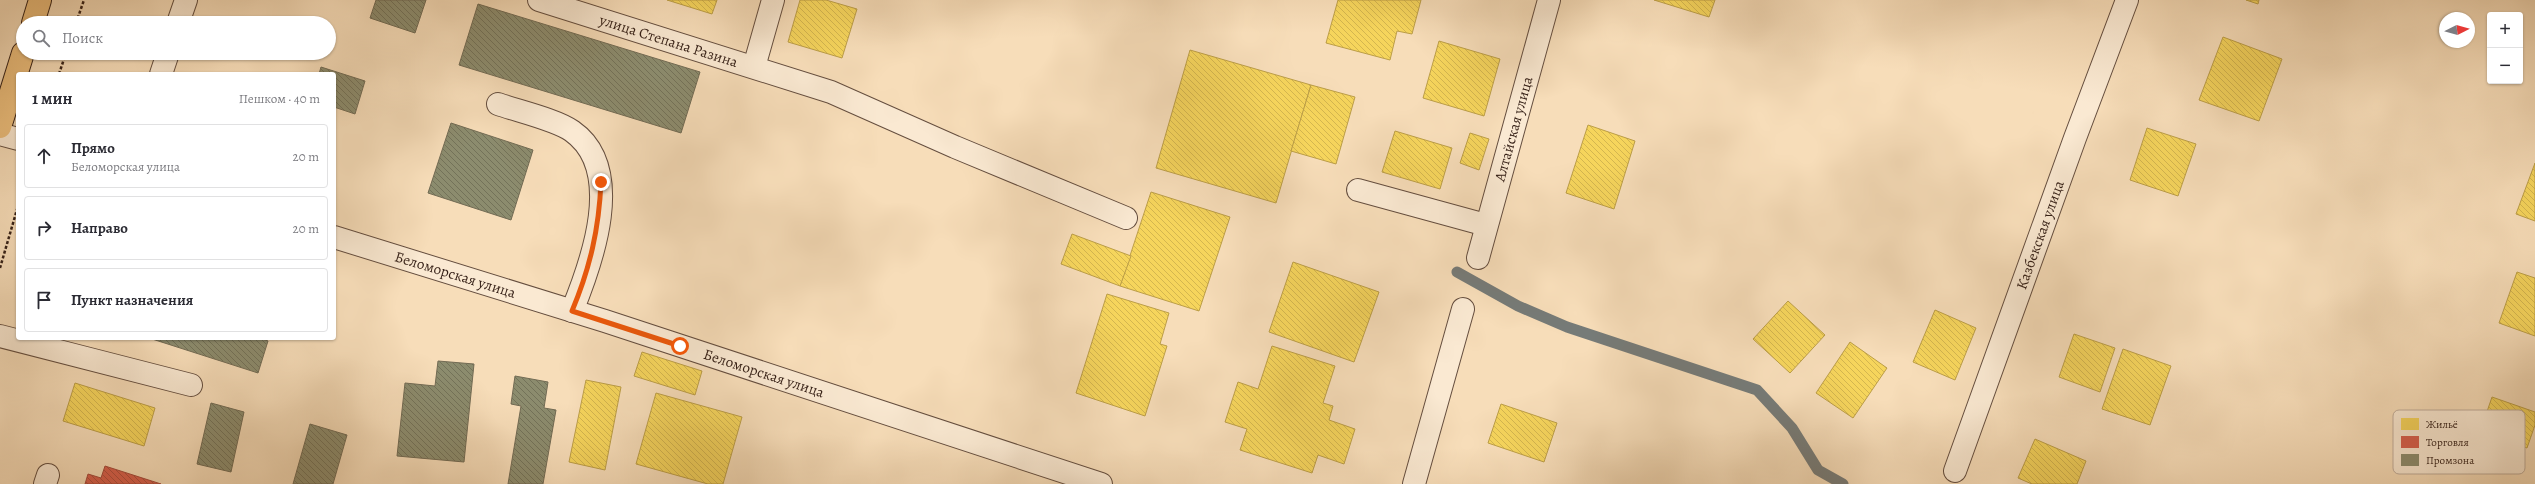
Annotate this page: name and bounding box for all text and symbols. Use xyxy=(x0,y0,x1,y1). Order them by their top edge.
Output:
street label: улица Степана Разина xyxy=(596,9,741,72)
north arrow xyxy=(2439,12,2475,48)
map controls xyxy=(2487,12,2523,84)
button: + xyxy=(2487,12,2523,48)
search box xyxy=(16,16,336,60)
icon: search xyxy=(30,27,52,49)
text: Поиск xyxy=(62,28,103,48)
button: − xyxy=(2487,48,2523,84)
street label: Алтайская улица xyxy=(1489,74,1538,185)
text: 1 мин xyxy=(32,87,73,110)
text: Пешком · 40 m xyxy=(239,90,320,107)
text: Прямо xyxy=(71,138,115,158)
icon: ahead xyxy=(33,145,55,167)
text: 20 m xyxy=(293,148,319,165)
text: Беломорская улица xyxy=(71,158,180,175)
route end xyxy=(592,173,610,191)
street label: Казбекская улица xyxy=(2011,178,2069,292)
icon: right xyxy=(33,217,55,239)
text: Направо xyxy=(71,218,128,238)
text: 20 m xyxy=(293,220,319,237)
street label: Беломорская улица xyxy=(392,246,518,303)
icon: arrive xyxy=(33,289,55,311)
text: Пункт назначения xyxy=(71,290,193,310)
route start xyxy=(671,337,689,355)
street label: Беломорская улица xyxy=(701,344,827,402)
legend xyxy=(2393,410,2525,474)
text: Жильё xyxy=(2426,417,2458,432)
text: Торговля xyxy=(2426,435,2469,450)
text: Промзона xyxy=(2426,453,2475,468)

